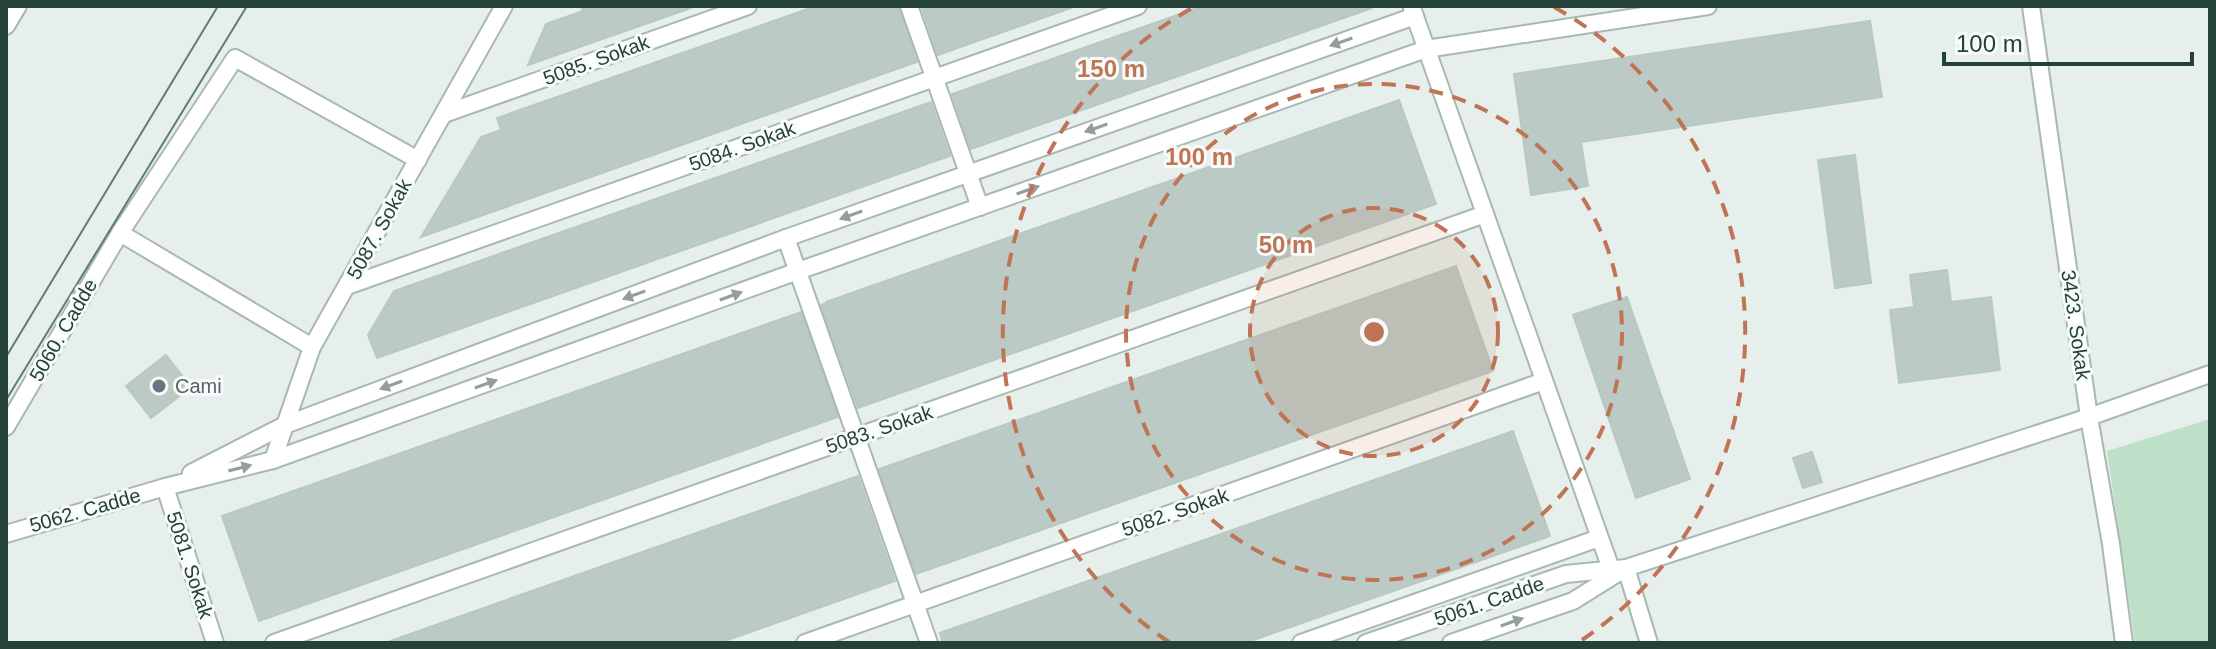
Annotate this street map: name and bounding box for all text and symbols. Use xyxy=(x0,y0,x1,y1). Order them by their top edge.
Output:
scale bar xyxy=(1944,16,2192,66)
street label: 5085. Sokak xyxy=(540,30,653,89)
text: 100 m xyxy=(1956,30,2023,57)
one-way arrow xyxy=(1329,36,1353,48)
text: 150 m xyxy=(1077,55,1145,82)
street label: 5084. Sokak xyxy=(686,116,799,175)
one-way arrow xyxy=(1084,123,1108,135)
text: 100 m xyxy=(1165,143,1233,170)
street label: 5087. Sokak xyxy=(342,174,416,283)
one-way arrow xyxy=(1017,183,1041,196)
one-way arrow xyxy=(839,210,863,222)
text: 50 m xyxy=(1259,231,1313,258)
street label: 3423. Sokak xyxy=(2057,268,2095,383)
street label: 5060. Cadde xyxy=(25,275,101,385)
one-way arrow xyxy=(622,289,646,302)
one-way arrow xyxy=(719,289,743,301)
centre of rings xyxy=(1360,318,1388,346)
place label: Cami xyxy=(175,375,222,397)
marker: Cami xyxy=(150,377,168,395)
one-way arrow xyxy=(474,377,498,389)
one-way arrow xyxy=(378,380,402,392)
street label: 5083. Sokak xyxy=(823,400,936,458)
one-way arrow xyxy=(228,462,253,474)
street label: 5082. Sokak xyxy=(1119,483,1232,541)
street label: 5062. Cadde xyxy=(27,484,143,536)
street label: 5081. Sokak xyxy=(162,509,218,622)
street label: 5061. Cadde xyxy=(1431,572,1547,630)
one-way arrow xyxy=(1501,615,1525,628)

